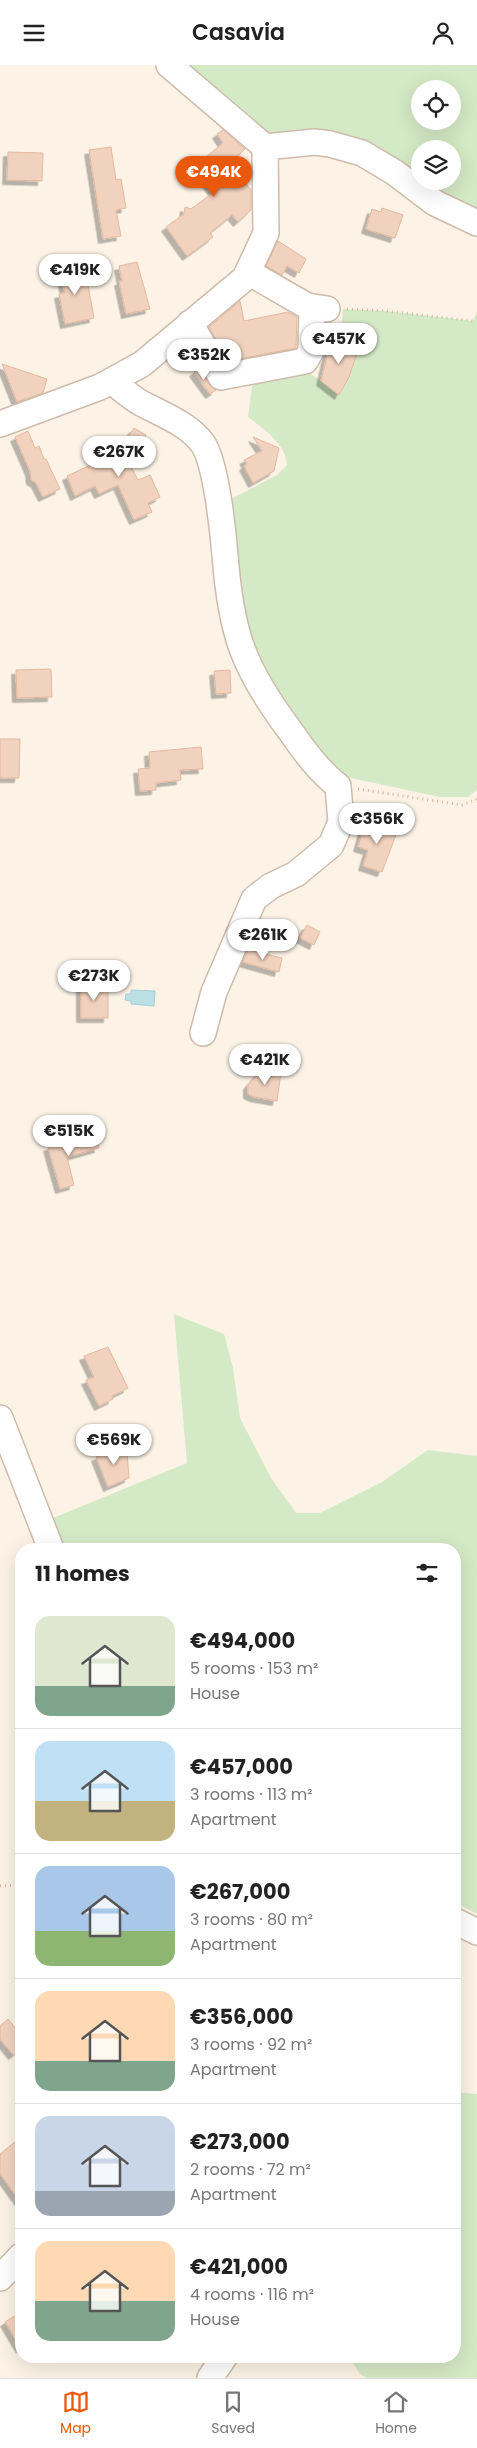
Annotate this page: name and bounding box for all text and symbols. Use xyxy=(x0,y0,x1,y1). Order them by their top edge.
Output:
text: Casavia xyxy=(192,17,285,48)
icon: menu xyxy=(20,19,48,47)
icon: person xyxy=(429,19,457,47)
map controls xyxy=(411,80,461,190)
button: locate xyxy=(411,80,461,130)
button: layers xyxy=(411,140,461,190)
pin: €494K xyxy=(179,155,249,198)
text: €494K xyxy=(186,160,242,183)
pin: €419K xyxy=(40,253,110,296)
text: €419K xyxy=(50,258,100,281)
pin: €457K xyxy=(304,323,374,365)
text: €457K xyxy=(312,327,366,350)
pin: €352K xyxy=(169,339,239,381)
text: €352K xyxy=(177,343,231,366)
pin: €267K xyxy=(84,435,154,478)
text: €267K xyxy=(93,440,145,463)
pin: €356K xyxy=(342,803,412,845)
text: €356K xyxy=(350,807,404,830)
pin: €261K xyxy=(228,919,298,961)
text: €261K xyxy=(238,923,288,946)
pin: €273K xyxy=(59,959,129,1002)
text: €273K xyxy=(68,964,120,987)
pin: €421K xyxy=(230,1043,300,1086)
text: €421K xyxy=(240,1048,290,1071)
pin: €515K xyxy=(34,1115,104,1157)
text: €515K xyxy=(44,1119,94,1142)
pin: €569K xyxy=(79,1423,149,1466)
text: €569K xyxy=(87,1428,141,1451)
text: 11 homes xyxy=(35,1559,130,1588)
icon: filters xyxy=(413,1559,441,1587)
text: €494,000 xyxy=(190,1626,295,1655)
icon: home xyxy=(75,1636,135,1696)
text: 5 rooms · 153 m² xyxy=(190,1657,318,1680)
text: House xyxy=(190,1682,240,1705)
text: €457,000 xyxy=(190,1752,293,1781)
icon: home xyxy=(75,1761,135,1821)
text: 3 rooms · 113 m² xyxy=(190,1783,313,1806)
text: Apartment xyxy=(190,1808,277,1831)
text: €267,000 xyxy=(190,1877,290,1906)
icon: home xyxy=(75,1886,135,1946)
text: 3 rooms · 80 m² xyxy=(190,1908,313,1931)
text: Apartment xyxy=(190,1933,277,1956)
text: €356,000 xyxy=(190,2002,294,2031)
icon: home xyxy=(75,2011,135,2071)
text: 3 rooms · 92 m² xyxy=(190,2033,312,2056)
text: Apartment xyxy=(190,2058,277,2081)
text: €273,000 xyxy=(190,2127,290,2156)
icon: home xyxy=(75,2136,135,2196)
text: 2 rooms · 72 m² xyxy=(190,2158,311,2181)
text: Apartment xyxy=(190,2183,277,2206)
text: €421,000 xyxy=(190,2252,288,2281)
icon: home xyxy=(75,2261,135,2321)
text: 4 rooms · 116 m² xyxy=(190,2283,314,2306)
text: House xyxy=(190,2308,240,2331)
tab: Map xyxy=(60,2388,91,2439)
tab: Saved xyxy=(211,2388,255,2439)
tab: Home xyxy=(375,2388,417,2439)

